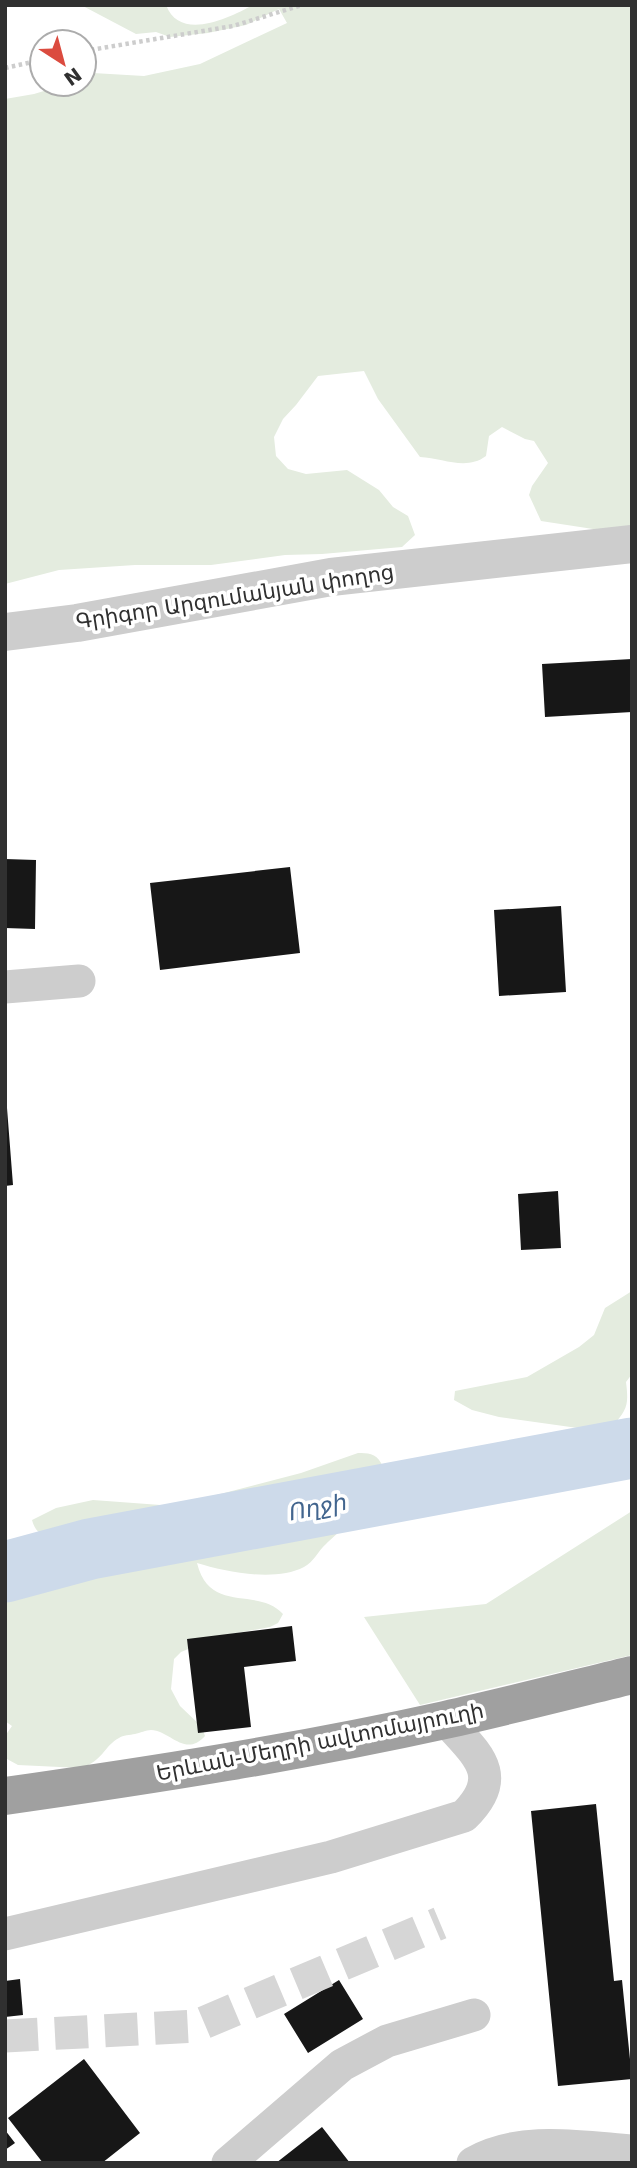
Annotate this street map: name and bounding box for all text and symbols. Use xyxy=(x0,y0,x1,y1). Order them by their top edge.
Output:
north arrow xyxy=(28,28,98,98)
text: N xyxy=(60,63,86,90)
street label: Գրիգոր Արզումանյան փողոց xyxy=(74,560,396,634)
water label: Ողջի xyxy=(287,1489,349,1525)
street label: Երևան-Մեղրի ավտոմայրուղի xyxy=(154,1698,486,1786)

